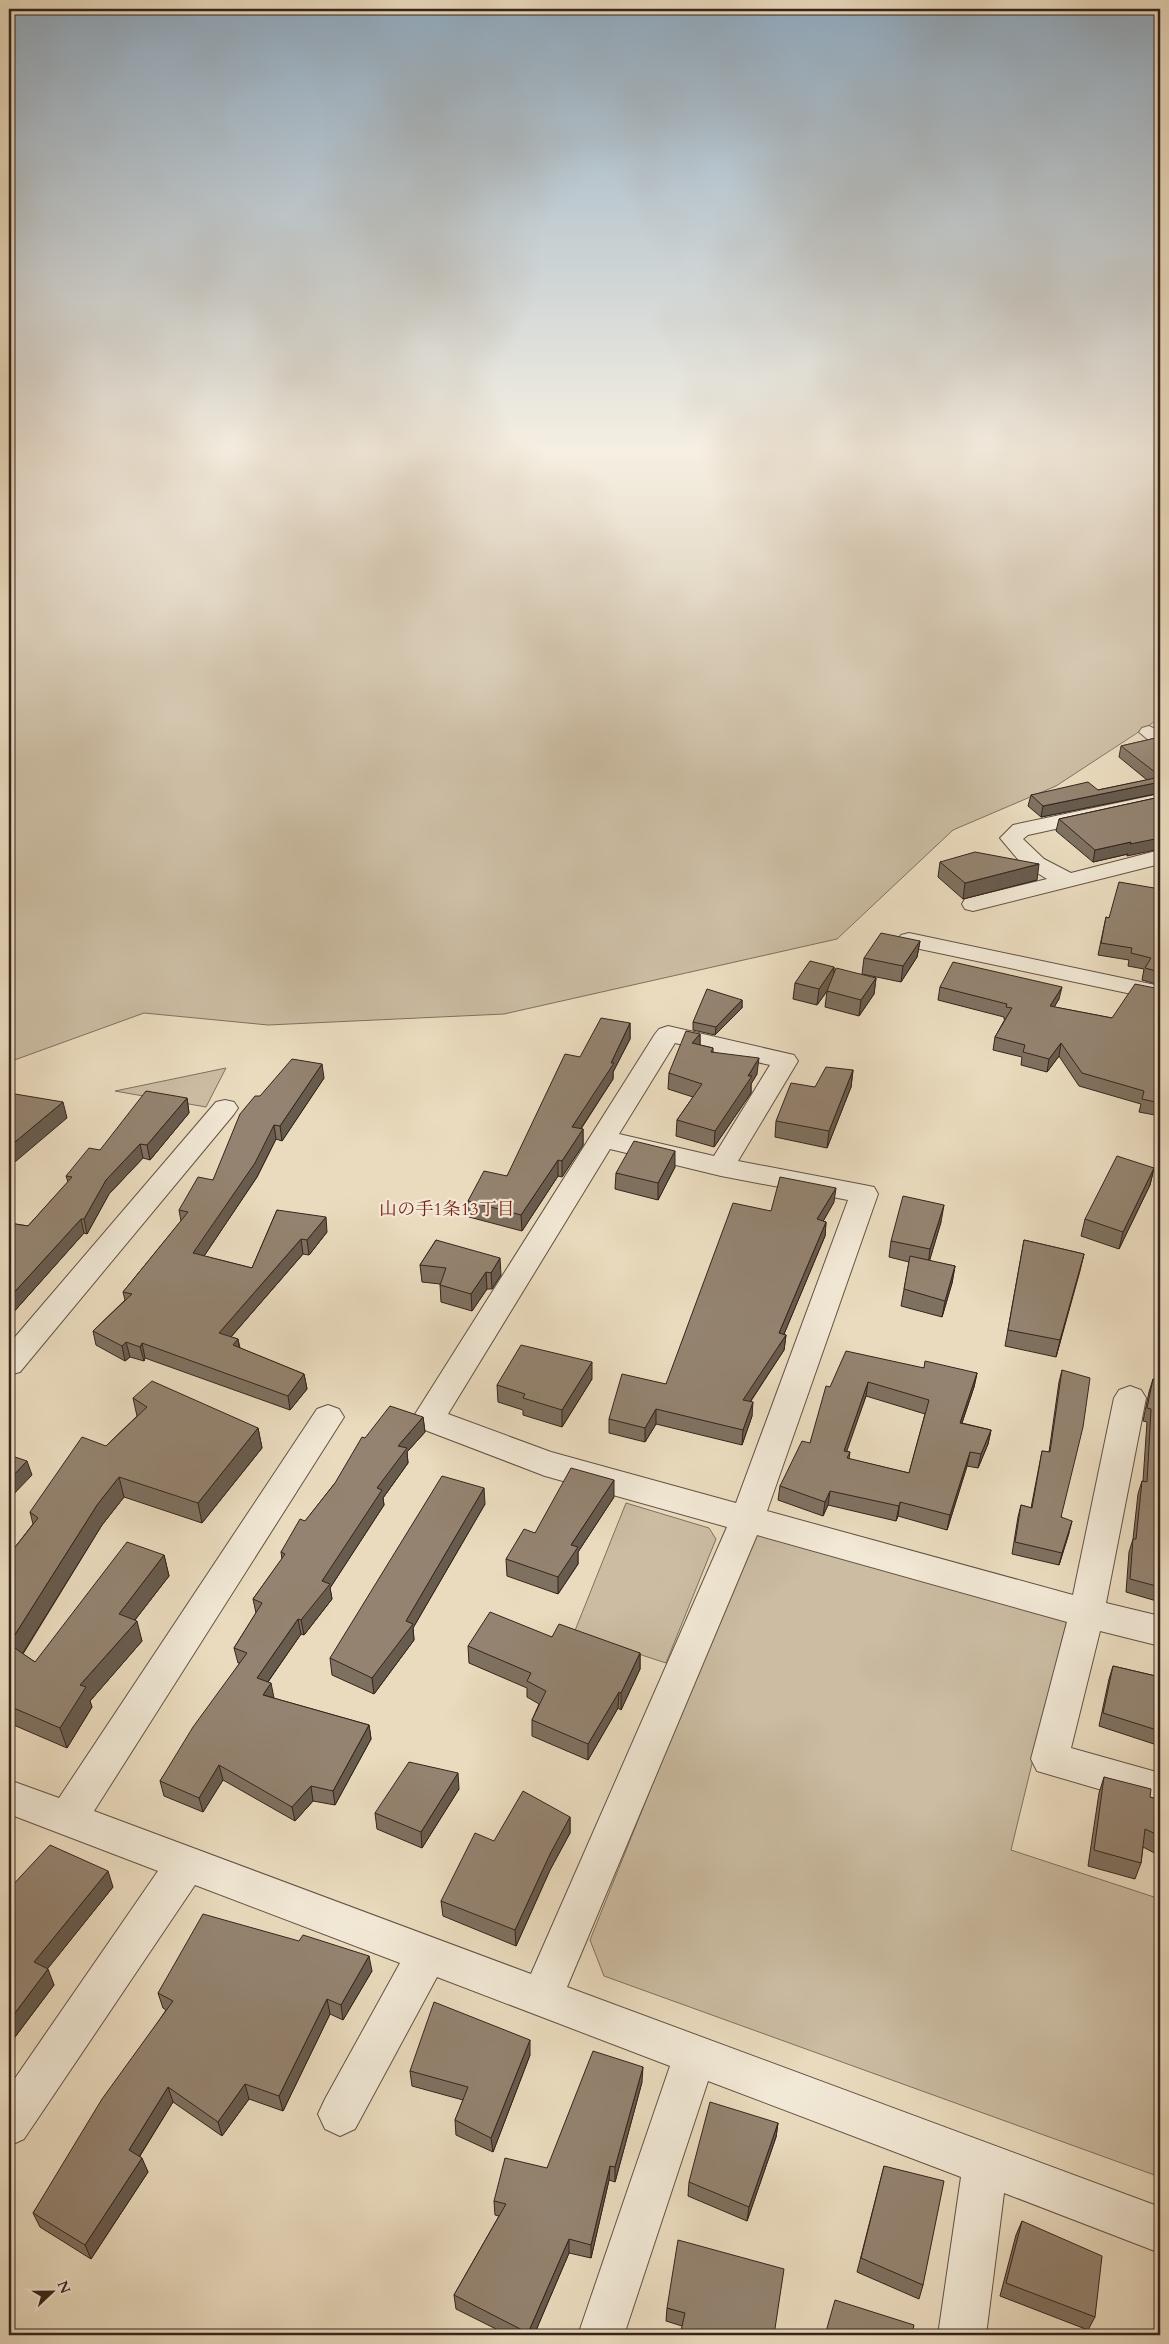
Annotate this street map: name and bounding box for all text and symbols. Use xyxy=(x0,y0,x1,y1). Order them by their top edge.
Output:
district label: 山の手1条13丁目 xyxy=(379,1197,515,1222)
north arrow xyxy=(28,2266,78,2316)
text: N xyxy=(53,2278,75,2297)

